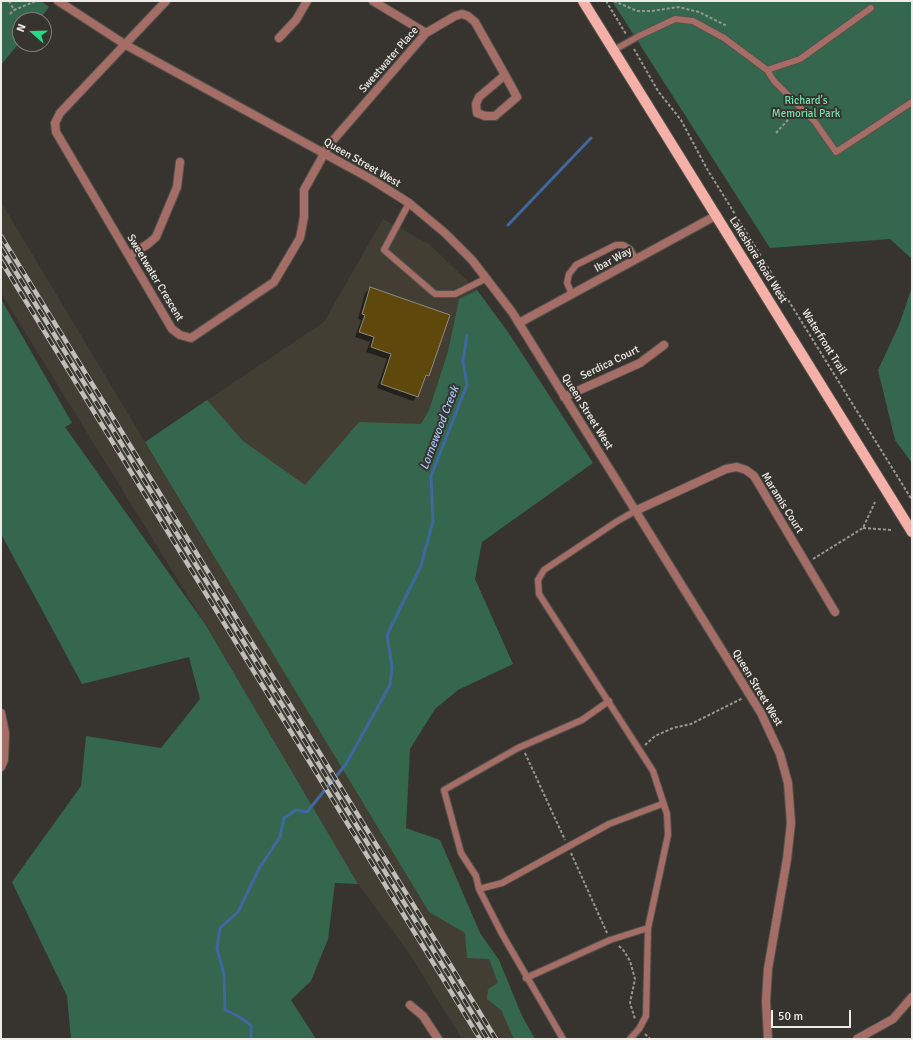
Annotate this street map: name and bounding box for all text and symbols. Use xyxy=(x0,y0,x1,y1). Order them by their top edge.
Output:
north arrow xyxy=(12,12,52,52)
text: N xyxy=(14,22,29,34)
street label: Sweetwater Place xyxy=(357,24,421,96)
park label: Richard's Memorial Park xyxy=(772,94,840,120)
street label: Queen Street West xyxy=(321,136,403,190)
street label: Lakeshore Road West xyxy=(726,214,790,306)
street label: Sweetwater Crescent xyxy=(124,232,186,324)
street label: Ibar Way xyxy=(592,244,634,276)
street label: Waterfront Trail xyxy=(799,307,849,377)
street label: Serdica Court xyxy=(578,343,642,383)
street label: Queen Street West xyxy=(558,372,616,452)
water label: Lornewood Creek xyxy=(417,384,463,472)
street label: Maramis Court xyxy=(758,470,806,536)
street label: Queen Street West xyxy=(729,647,785,729)
scale bar xyxy=(773,1002,853,1028)
text: 50 m xyxy=(778,1009,803,1024)

